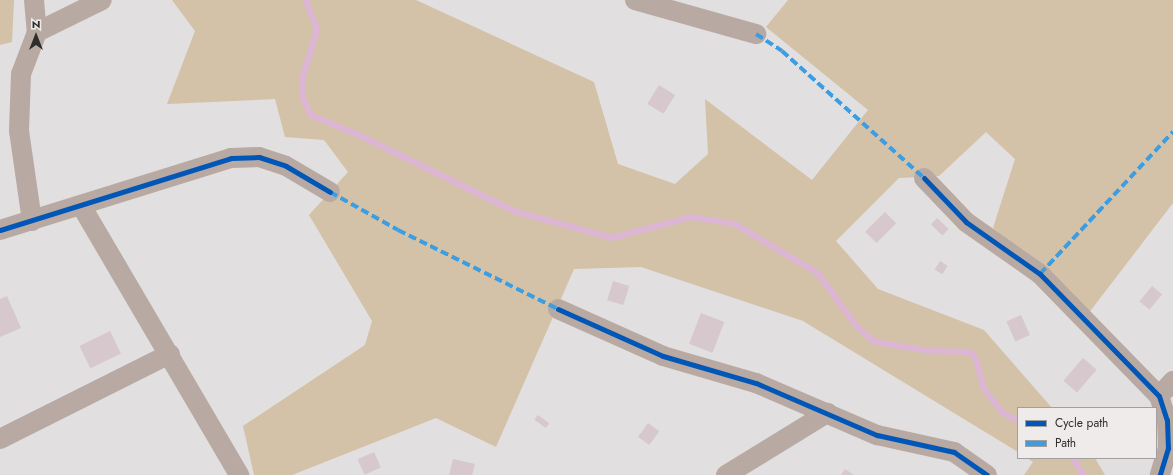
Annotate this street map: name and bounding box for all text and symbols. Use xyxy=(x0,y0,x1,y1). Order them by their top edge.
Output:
north arrow xyxy=(16,16,56,56)
text: N xyxy=(32,16,40,32)
legend xyxy=(1017,407,1157,459)
text: Cycle path xyxy=(1055,414,1108,432)
text: Path xyxy=(1055,434,1076,452)

